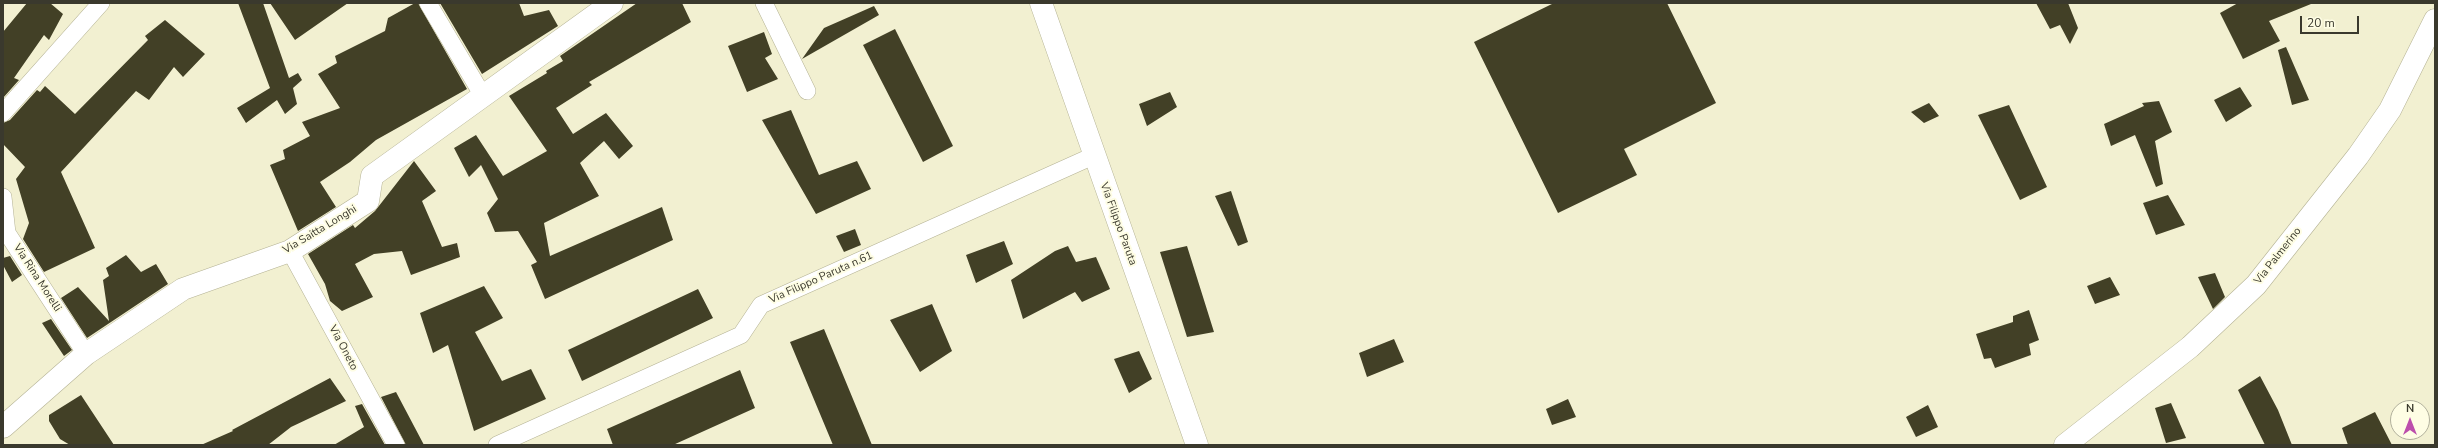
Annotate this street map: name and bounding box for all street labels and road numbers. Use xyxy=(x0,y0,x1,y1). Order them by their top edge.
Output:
street label: Via Filippo Paruta xyxy=(1097,181,1139,267)
street label: Via Saitta Longhi xyxy=(281,203,359,257)
street label: Via Palmerino xyxy=(2252,225,2304,287)
street label: Via Rina Morelli xyxy=(10,242,64,314)
street label: Via Filippo Paruta n.61 xyxy=(767,249,875,307)
street label: Via Oneto xyxy=(326,323,360,373)

